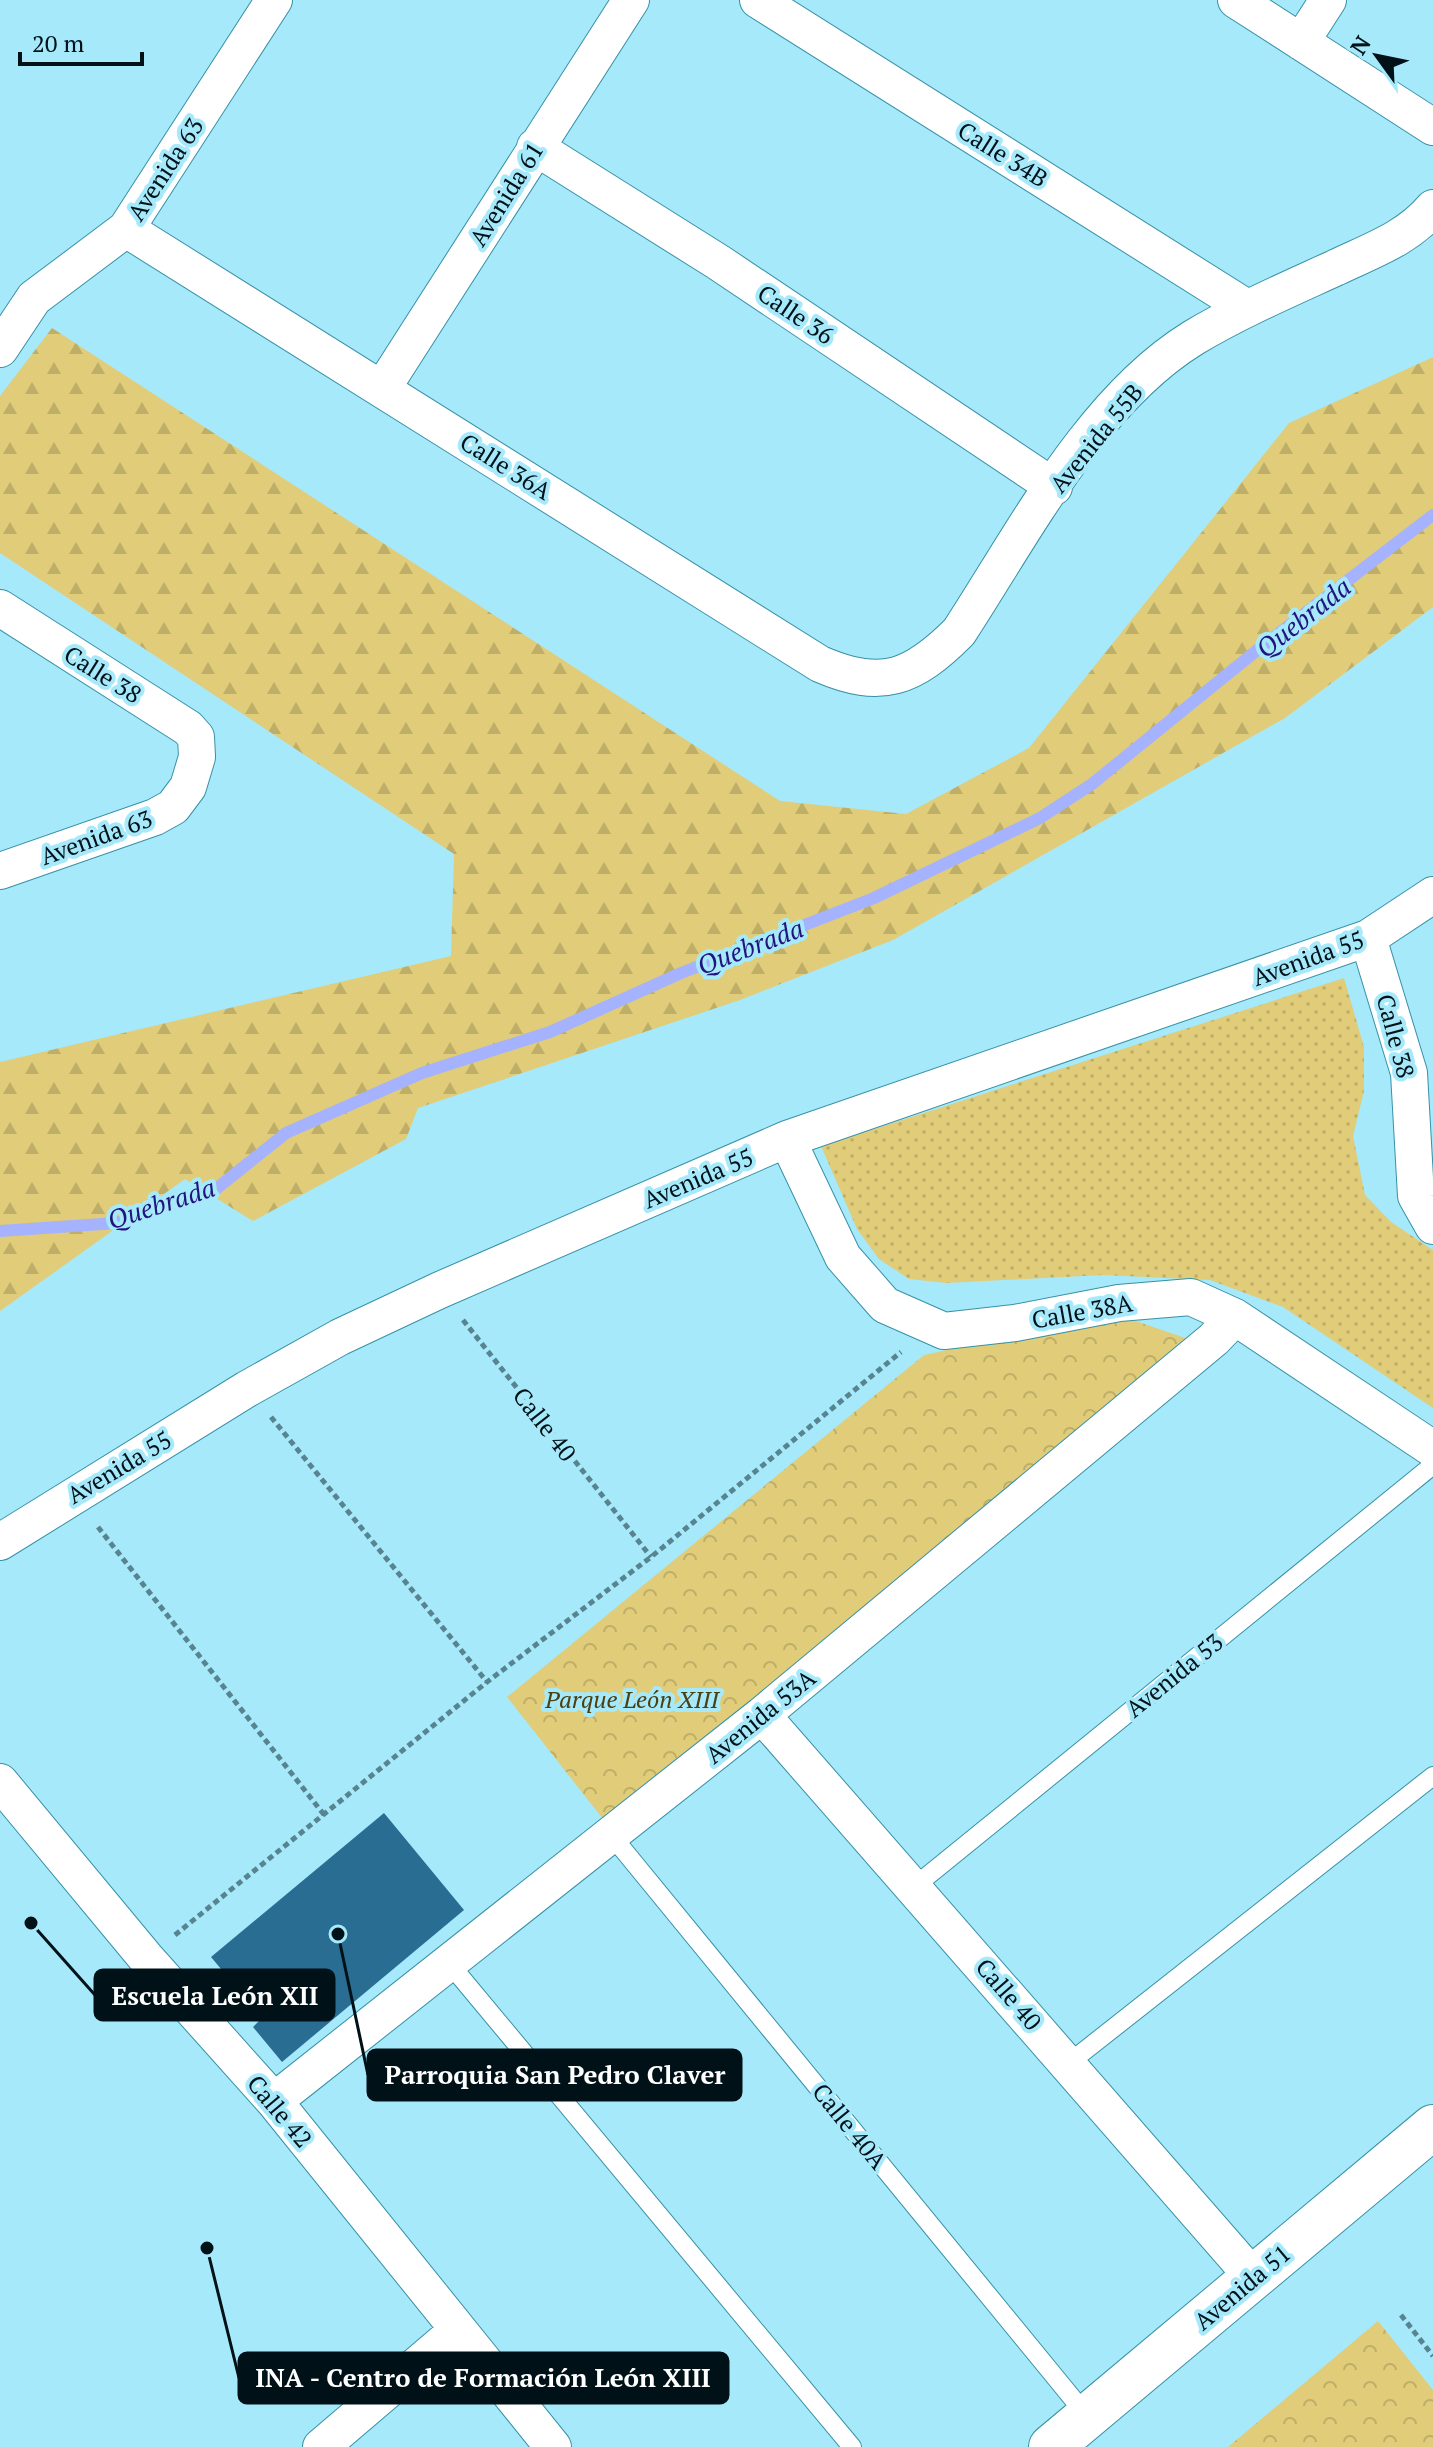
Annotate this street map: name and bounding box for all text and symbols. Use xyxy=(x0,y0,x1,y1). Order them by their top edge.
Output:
scale bar xyxy=(20,16,142,66)
north arrow xyxy=(1337,16,1417,96)
text: 20 m xyxy=(32,27,84,59)
text: N xyxy=(1343,30,1377,60)
street label: Avenida 63 xyxy=(120,111,210,227)
street label: Calle 34B xyxy=(952,114,1054,194)
street label: Avenida 61 xyxy=(461,136,551,252)
street label: Calle 36 xyxy=(752,277,841,351)
street label: Avenida 55B xyxy=(1042,377,1150,499)
street label: Calle 36A xyxy=(454,425,558,507)
water label: Quebrada xyxy=(1249,569,1357,665)
street label: Calle 38 xyxy=(58,638,148,710)
street label: Avenida 63 xyxy=(36,802,156,872)
water label: Quebrada xyxy=(692,910,808,982)
street label: Avenida 55 xyxy=(1248,923,1368,993)
street label: Calle 38 xyxy=(1369,991,1423,1081)
street label: Avenida 55 xyxy=(638,1140,758,1216)
water label: Quebrada xyxy=(103,1170,219,1236)
street label: Calle 38A xyxy=(1029,1286,1136,1336)
street label: Calle 40 xyxy=(506,1380,584,1468)
street label: Avenida 55 xyxy=(61,1423,177,1511)
street label: Avenida 53 xyxy=(1119,1626,1229,1724)
street label: Avenida 53A xyxy=(698,1661,822,1770)
park label: Parque León XIII xyxy=(544,1683,721,1715)
street label: Calle 40 xyxy=(969,1951,1049,2037)
callout: Escuela León XII xyxy=(95,1970,334,2020)
text: Escuela León XII xyxy=(112,1978,318,2012)
callout: Parroquia San Pedro Claver xyxy=(368,2050,741,2100)
text: Parroquia San Pedro Claver xyxy=(384,2057,726,2091)
street label: Calle 42 xyxy=(240,2068,320,2154)
street label: Calle 40A xyxy=(805,2076,895,2176)
street label: Avenida 51 xyxy=(1187,2237,1297,2337)
callout: INA - Centro de Formación León XIII xyxy=(239,2353,728,2403)
text: INA - Centro de Formación León XIII xyxy=(255,2360,711,2394)

